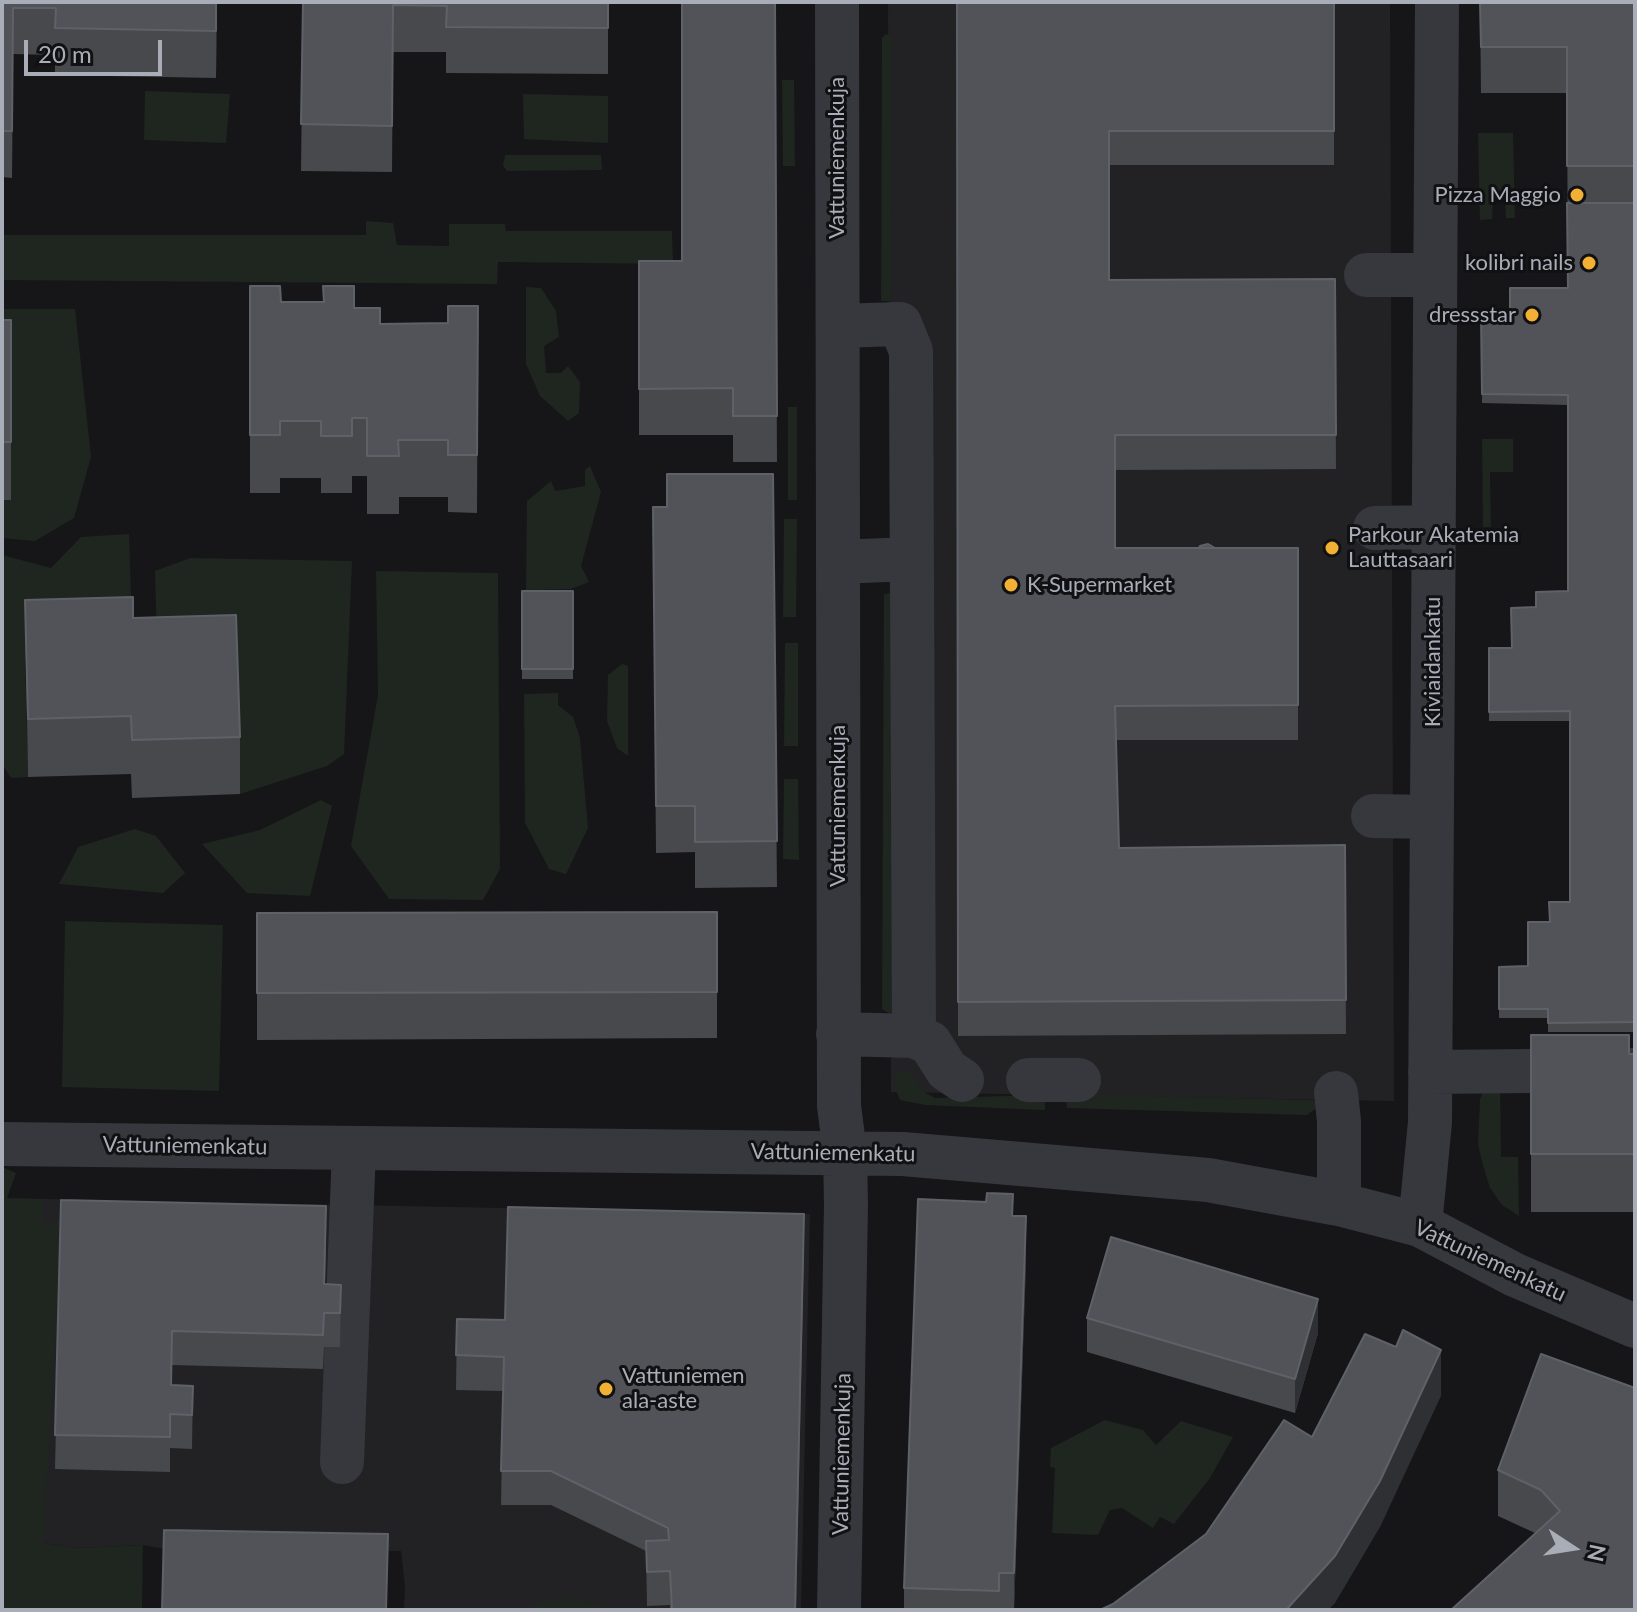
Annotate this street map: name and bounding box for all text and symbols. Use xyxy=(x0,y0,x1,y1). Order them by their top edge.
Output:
scale bar xyxy=(28,24,166,74)
text: 20 m xyxy=(38,39,92,68)
street label: Vattuniemenkuja xyxy=(824,77,850,239)
place label: Pizza Maggio xyxy=(1435,182,1561,208)
marker: Pizza Maggio xyxy=(1568,186,1586,204)
place label: kolibri nails xyxy=(1465,250,1573,276)
marker: kolibri nails xyxy=(1580,254,1598,272)
place label: dressstar xyxy=(1429,302,1516,328)
marker: dressstar xyxy=(1523,306,1541,324)
place label: Parkour Akatemia Lauttasaari xyxy=(1348,522,1519,574)
marker: Parkour Akatemia Lauttasaari xyxy=(1323,539,1341,557)
place label: K-Supermarket xyxy=(1027,572,1172,598)
marker: K-Supermarket xyxy=(1002,576,1020,594)
street label: Kiviaidankatu xyxy=(1420,597,1446,727)
street label: Vattuniemenkuja xyxy=(825,725,851,887)
street label: Vattuniemenkatu xyxy=(102,1131,268,1161)
street label: Vattuniemenkatu xyxy=(750,1138,916,1168)
street label: Vattuniemenkatu xyxy=(1410,1214,1570,1308)
place label: Vattuniemen ala-aste xyxy=(622,1363,745,1414)
street label: Vattuniemenkuja xyxy=(827,1373,857,1535)
marker: Vattuniemen ala-aste xyxy=(597,1380,615,1398)
north arrow xyxy=(1533,1508,1613,1588)
text: N xyxy=(1582,1542,1612,1564)

